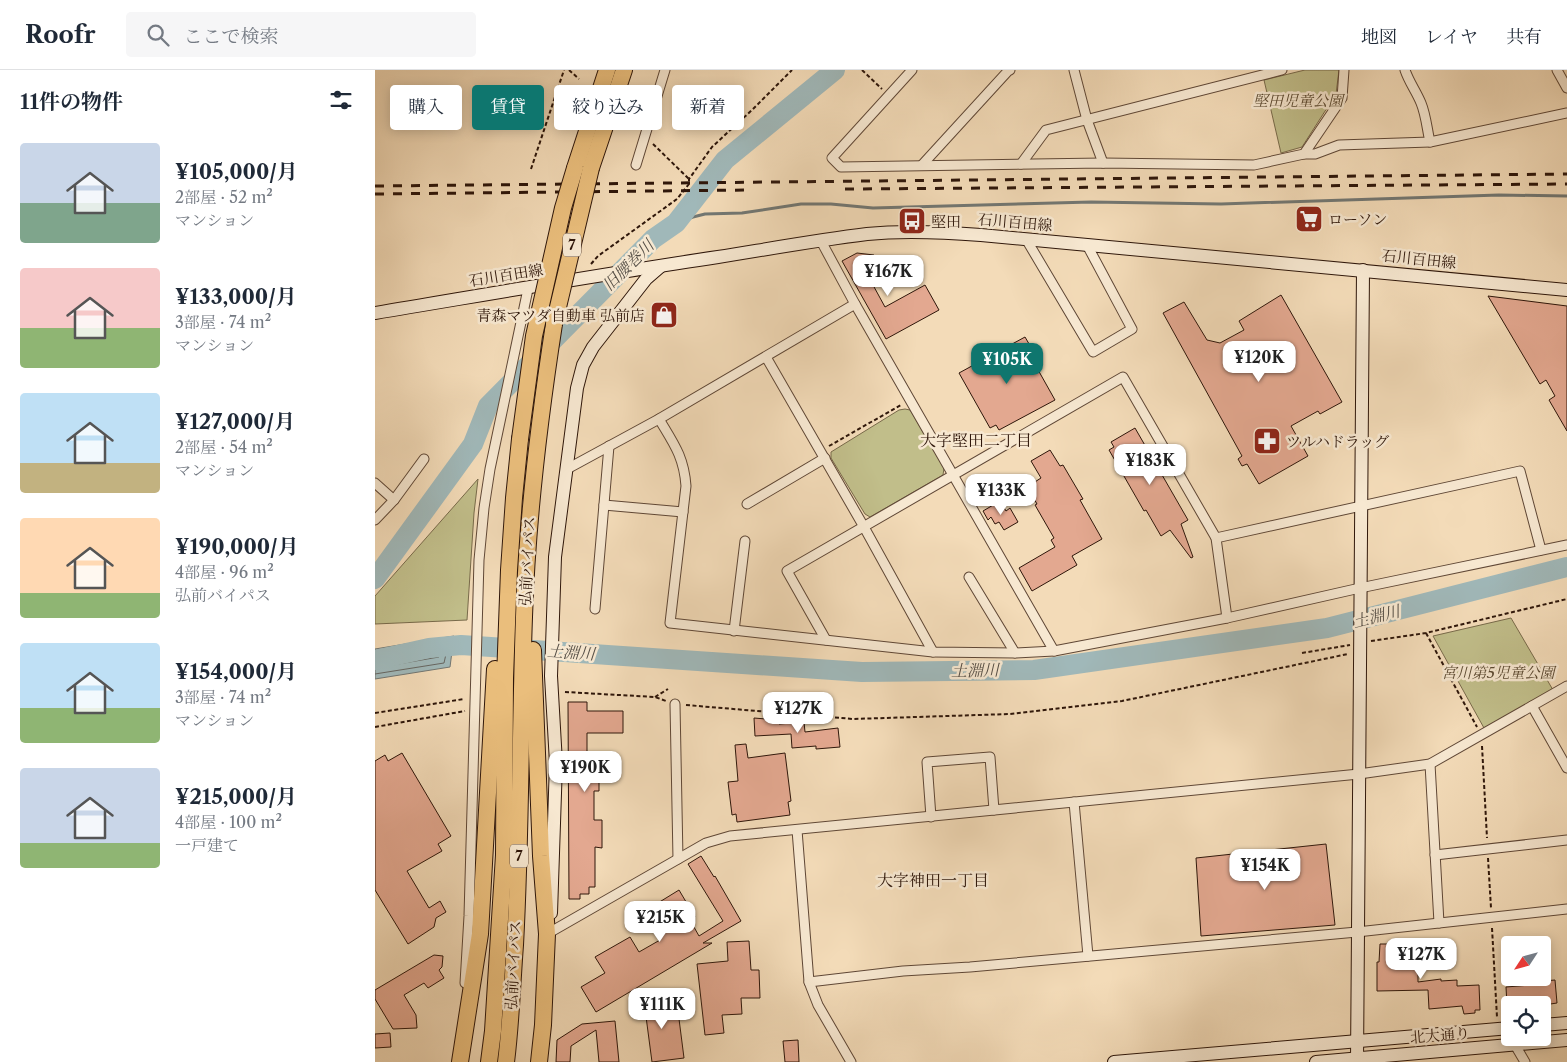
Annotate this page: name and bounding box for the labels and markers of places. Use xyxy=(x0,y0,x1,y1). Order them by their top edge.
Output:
supermarket icon: ローソン xyxy=(1294,204,1324,234)
bus stop icon: 堅田 xyxy=(897,206,927,236)
place label: ローソン xyxy=(1328,210,1387,229)
place label: 堅田 xyxy=(931,212,961,231)
pin: ¥167K xyxy=(853,254,923,297)
shop icon: 青森マツダ自動車 弘前店 xyxy=(649,300,679,330)
place label: 青森マツダ自動車 弘前店 xyxy=(477,306,645,325)
pin: ¥120K xyxy=(1224,340,1294,383)
pin: ¥105K xyxy=(972,342,1042,385)
pharmacy icon: ツルハドラッグ xyxy=(1252,426,1282,456)
place label: ツルハドラッグ xyxy=(1286,432,1389,451)
pin: ¥183K xyxy=(1115,444,1185,486)
pin: ¥133K xyxy=(966,474,1036,516)
pin: ¥127K xyxy=(763,692,833,734)
pin: ¥190K xyxy=(550,750,620,793)
pin: ¥154K xyxy=(1230,848,1300,891)
pin: ¥215K xyxy=(625,900,695,943)
pin: ¥127K xyxy=(1386,938,1456,980)
pin: ¥111K xyxy=(627,988,697,1030)

